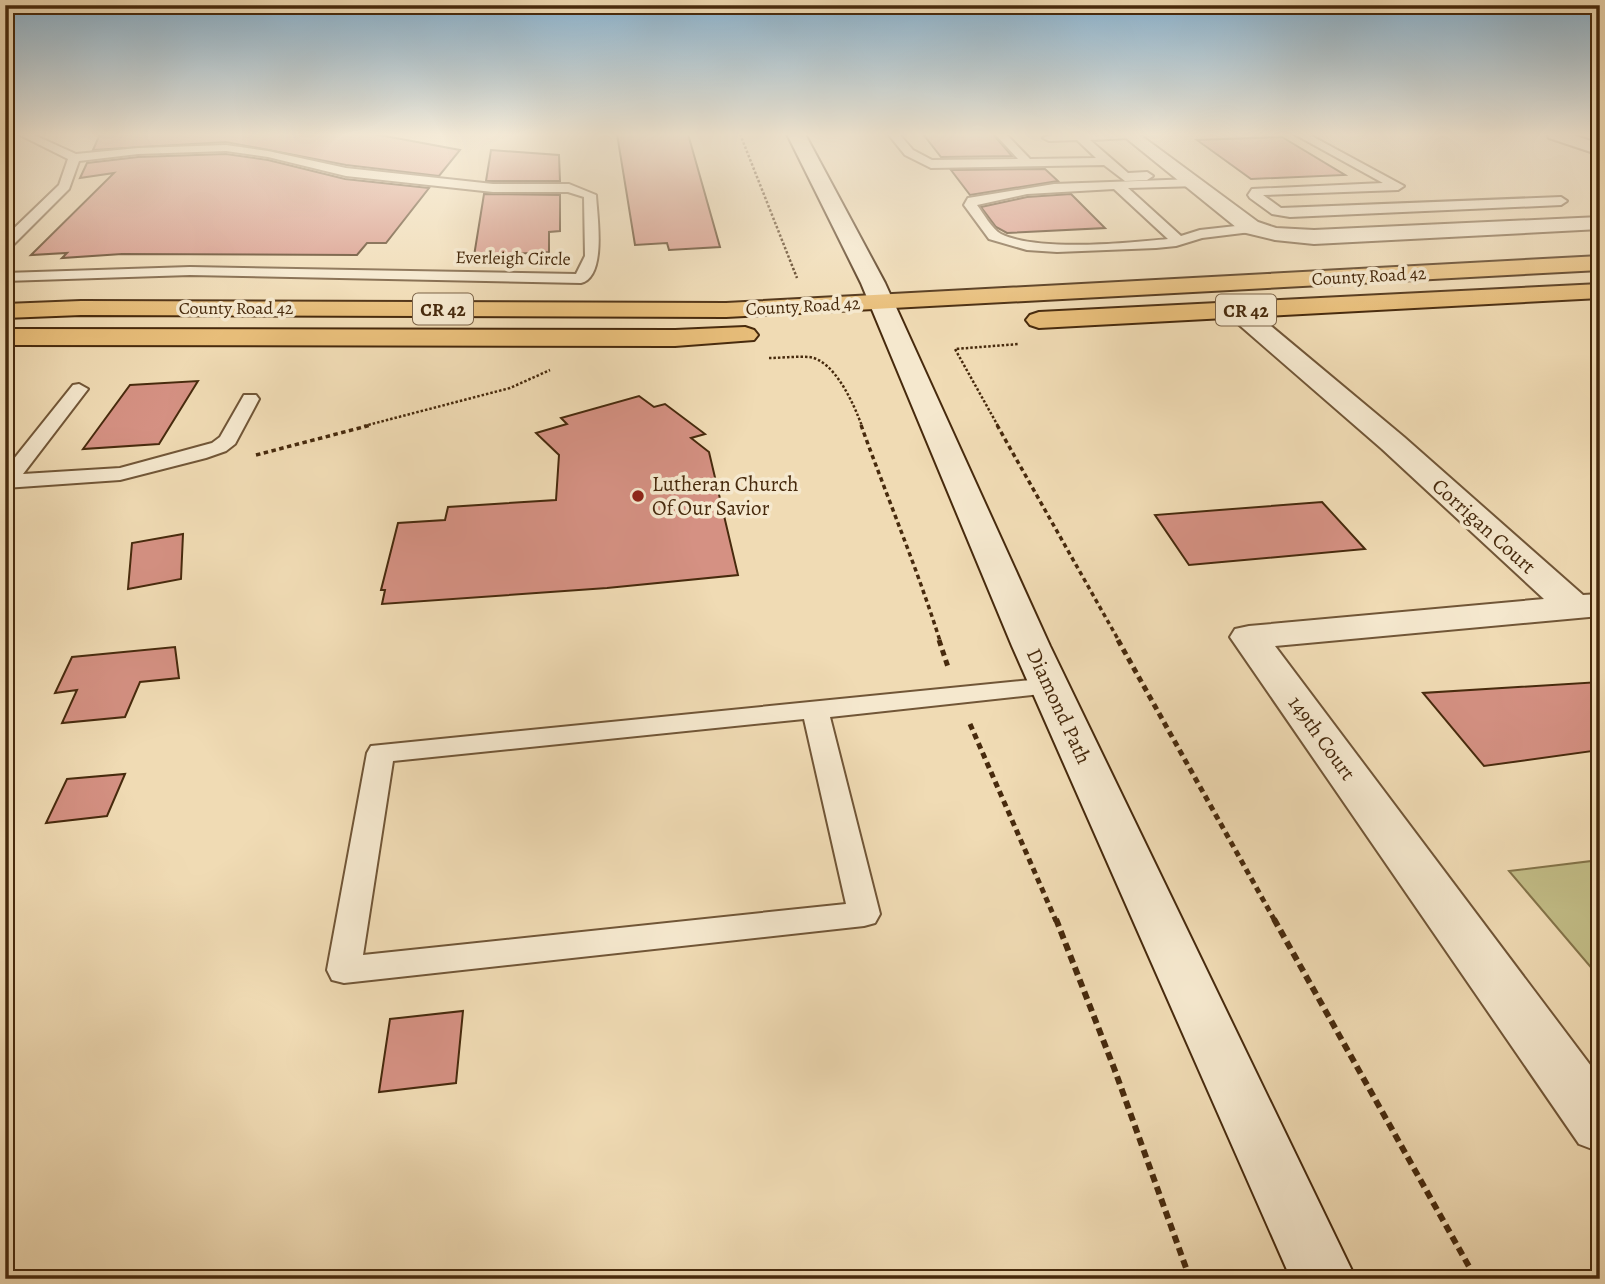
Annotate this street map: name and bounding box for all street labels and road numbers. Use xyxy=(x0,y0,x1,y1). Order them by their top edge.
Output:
street label: Everleigh Circle xyxy=(455,245,571,271)
street label: County Road 42 xyxy=(1311,261,1427,291)
street label: County Road 42 xyxy=(745,291,861,321)
road number: CR 42 xyxy=(413,294,473,324)
road number: CR 42 xyxy=(1216,294,1276,326)
street label: County Road 42 xyxy=(179,296,294,320)
street label: Corrigan Court xyxy=(1426,472,1542,580)
street label: Diamond Path xyxy=(1020,644,1098,768)
street label: 149th Court xyxy=(1282,690,1362,786)

